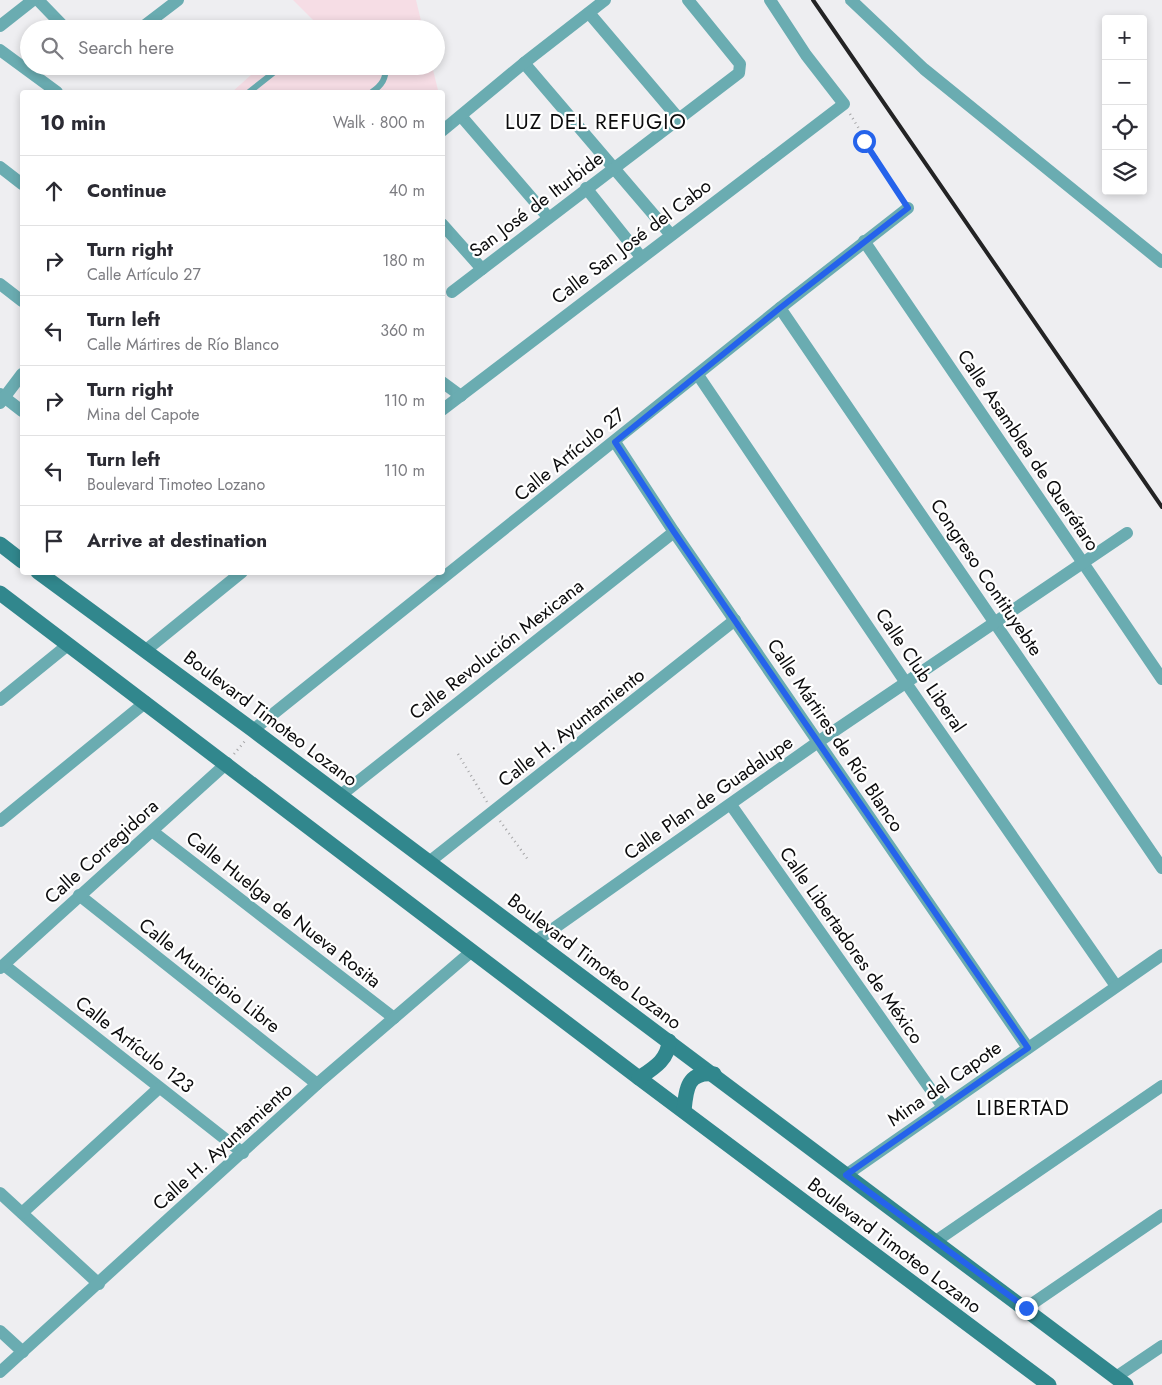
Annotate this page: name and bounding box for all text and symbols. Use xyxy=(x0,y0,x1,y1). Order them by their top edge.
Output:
map controls xyxy=(1102,15,1147,195)
button: + xyxy=(1102,15,1147,60)
search box xyxy=(20,20,445,75)
icon: search xyxy=(38,34,66,62)
text: Search here xyxy=(78,34,174,61)
button: − xyxy=(1102,60,1147,105)
button: locate xyxy=(1102,105,1147,150)
district label: LUZ DEL REFUGIO xyxy=(505,107,687,137)
text: 10 min xyxy=(40,108,106,138)
text: Walk · 800 m xyxy=(333,111,425,134)
route start xyxy=(853,130,876,153)
street label: San José de Iturbide xyxy=(464,145,609,264)
button: layers xyxy=(1102,150,1147,195)
street label: Calle San José del Cabo xyxy=(546,172,717,310)
icon: ahead xyxy=(40,177,68,205)
text: Continue xyxy=(87,177,166,204)
text: 40 m xyxy=(389,179,425,202)
text: Turn right xyxy=(87,236,173,263)
icon: right xyxy=(40,247,68,275)
text: 180 m xyxy=(382,249,425,272)
text: Calle Artículo 27 xyxy=(87,263,201,286)
text: Turn left xyxy=(87,306,160,333)
icon: left xyxy=(40,317,68,345)
text: 360 m xyxy=(380,319,425,342)
text: Calle Mártires de Río Blanco xyxy=(87,333,279,356)
street label: Calle Asamblea de Querétaro xyxy=(951,344,1106,556)
text: Turn right xyxy=(87,376,173,403)
icon: right xyxy=(40,387,68,415)
text: 110 m xyxy=(384,389,425,412)
street label: Calle Artículo 27 xyxy=(508,401,630,507)
text: Mina del Capote xyxy=(87,403,199,426)
text: Turn left xyxy=(87,446,160,473)
icon: left xyxy=(40,457,68,485)
text: 110 m xyxy=(384,459,425,482)
text: Boulevard Timoteo Lozano xyxy=(87,473,265,496)
street label: Congreso Contituyebte xyxy=(924,493,1049,661)
icon: arrive xyxy=(40,527,68,555)
text: Arrive at destination xyxy=(87,527,267,554)
street label: Calle Revolución Mexicana xyxy=(403,573,589,726)
street label: Calle Club Liberal xyxy=(869,603,972,738)
street label: Calle Mártires de Río Blanco xyxy=(761,633,910,837)
street label: Boulevard Timoteo Lozano xyxy=(178,644,363,793)
street label: Calle H. Ayuntamiento xyxy=(492,662,650,793)
street label: Calle Plan de Guadalupe xyxy=(618,729,799,866)
street label: Calle Corregidora xyxy=(38,793,164,910)
street label: Calle Huelga de Nueva Rosita xyxy=(181,825,387,994)
street label: Calle Libertadores de México xyxy=(773,841,930,1049)
street label: Boulevard Timoteo Lozano xyxy=(502,887,687,1036)
street label: Calle Municipio Libre xyxy=(133,912,286,1039)
street label: Calle Artículo 123 xyxy=(70,989,200,1099)
street label: Mina del Capote xyxy=(882,1034,1007,1133)
street label: Calle H. Ayuntamiento xyxy=(147,1076,298,1216)
district label: LIBERTAD xyxy=(976,1093,1070,1123)
street label: Boulevard Timoteo Lozano xyxy=(802,1171,987,1320)
route end xyxy=(1015,1297,1038,1320)

